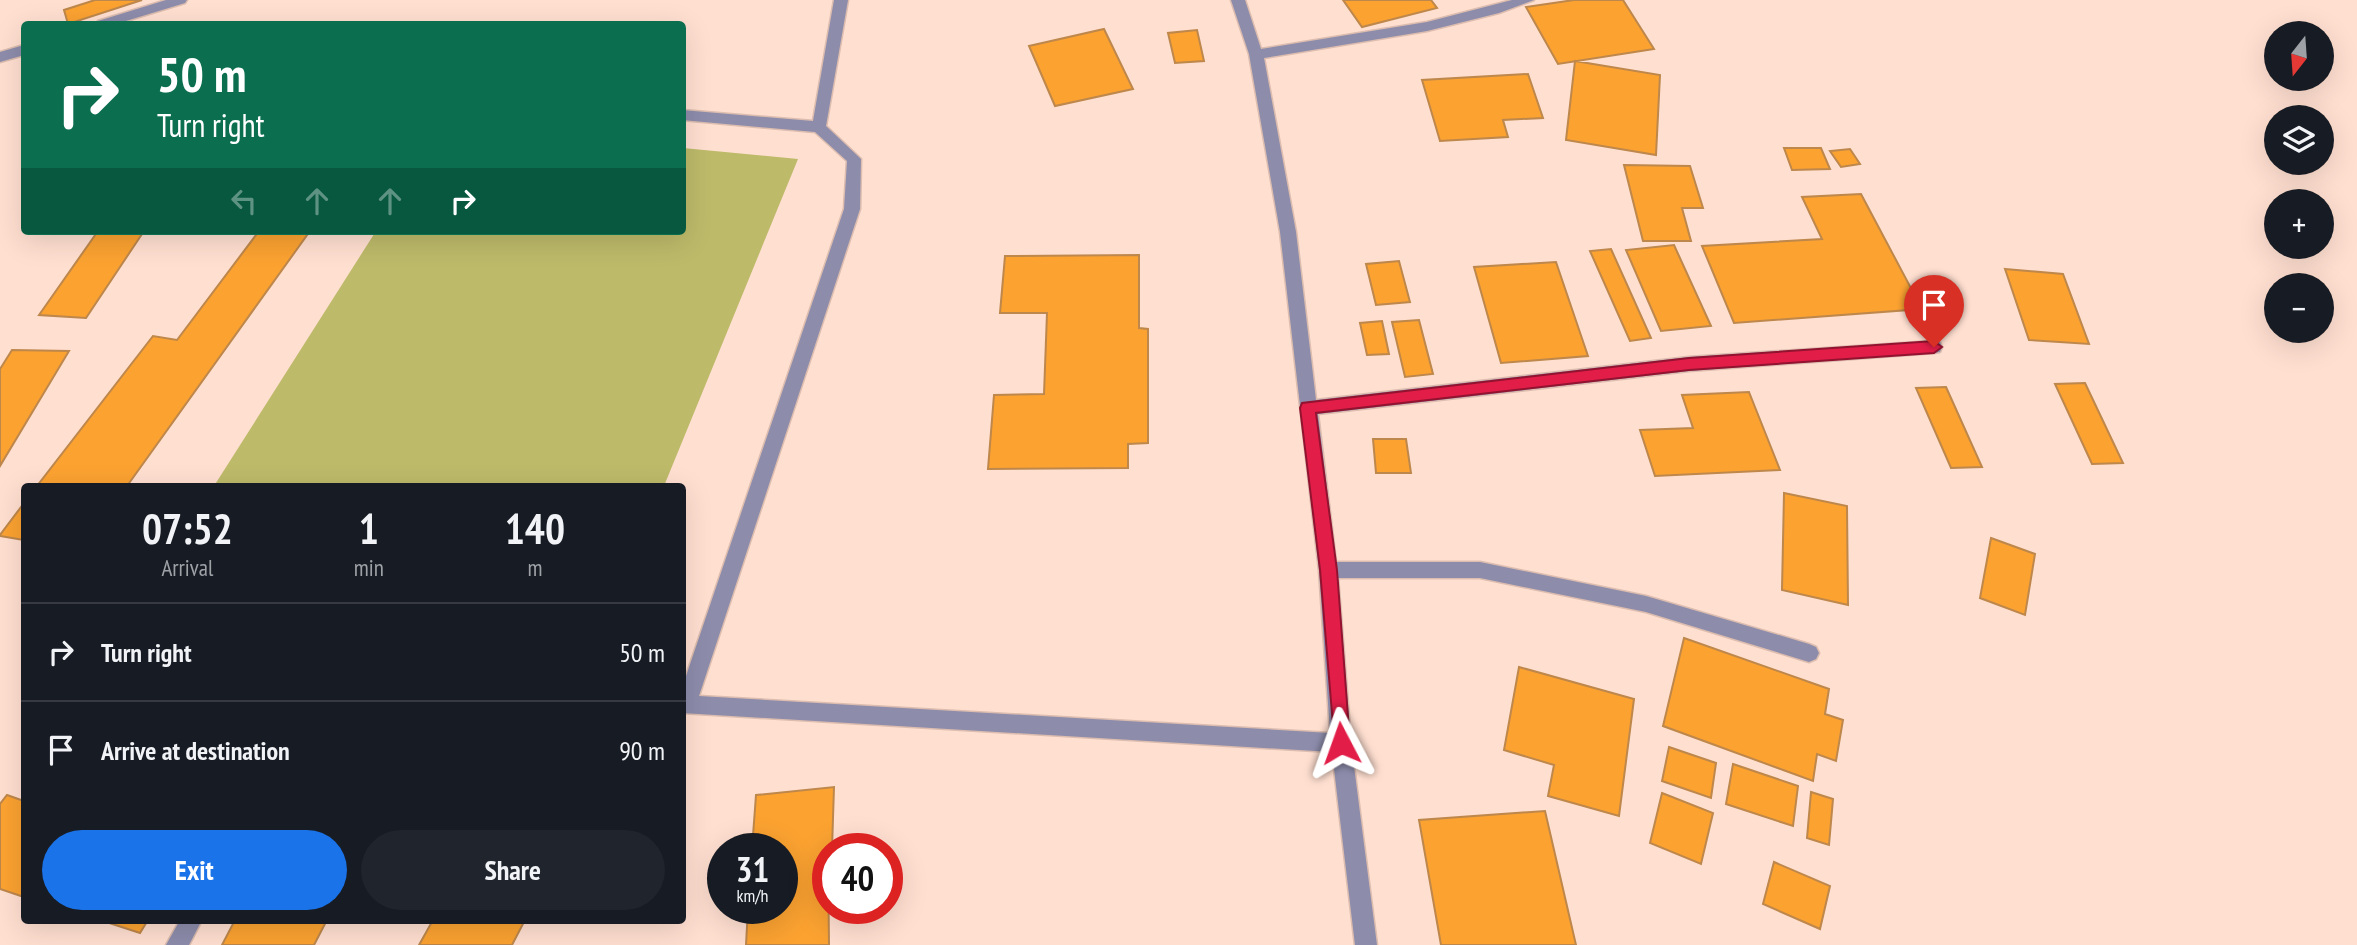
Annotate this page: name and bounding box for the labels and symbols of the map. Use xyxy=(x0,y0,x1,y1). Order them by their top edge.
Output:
north arrow xyxy=(2264,21,2334,91)
pin xyxy=(1904,275,1964,347)
position arrow xyxy=(1304,706,1378,780)
speed limit sign: 40 xyxy=(812,833,903,924)

